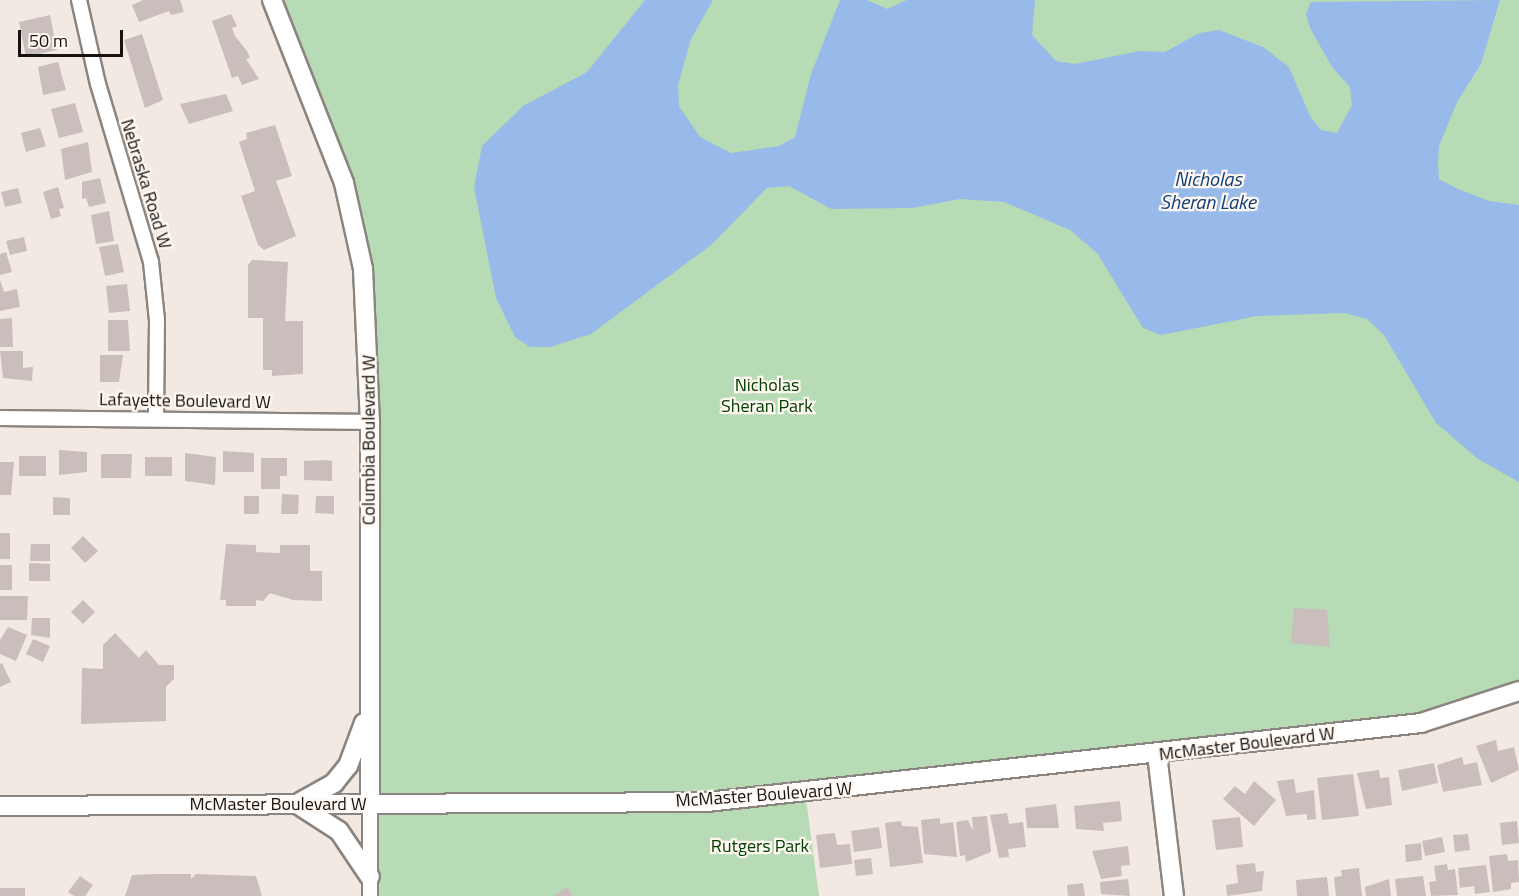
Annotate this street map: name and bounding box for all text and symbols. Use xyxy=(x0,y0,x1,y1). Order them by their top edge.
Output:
scale bar xyxy=(21,18,126,56)
text: 50 m xyxy=(29,27,68,54)
street label: Nebraska Road W xyxy=(116,116,176,252)
water label: Nicholas Sheran Lake xyxy=(1160,167,1256,214)
street label: Columbia Boulevard W xyxy=(358,355,380,525)
park label: Nicholas Sheran Park xyxy=(721,375,813,418)
street label: Lafayette Boulevard W xyxy=(99,389,271,413)
street label: McMaster Boulevard W xyxy=(1158,722,1336,766)
street label: McMaster Boulevard W xyxy=(675,778,853,812)
street label: McMaster Boulevard W xyxy=(189,793,367,815)
park label: Rutgers Park xyxy=(711,835,809,857)

